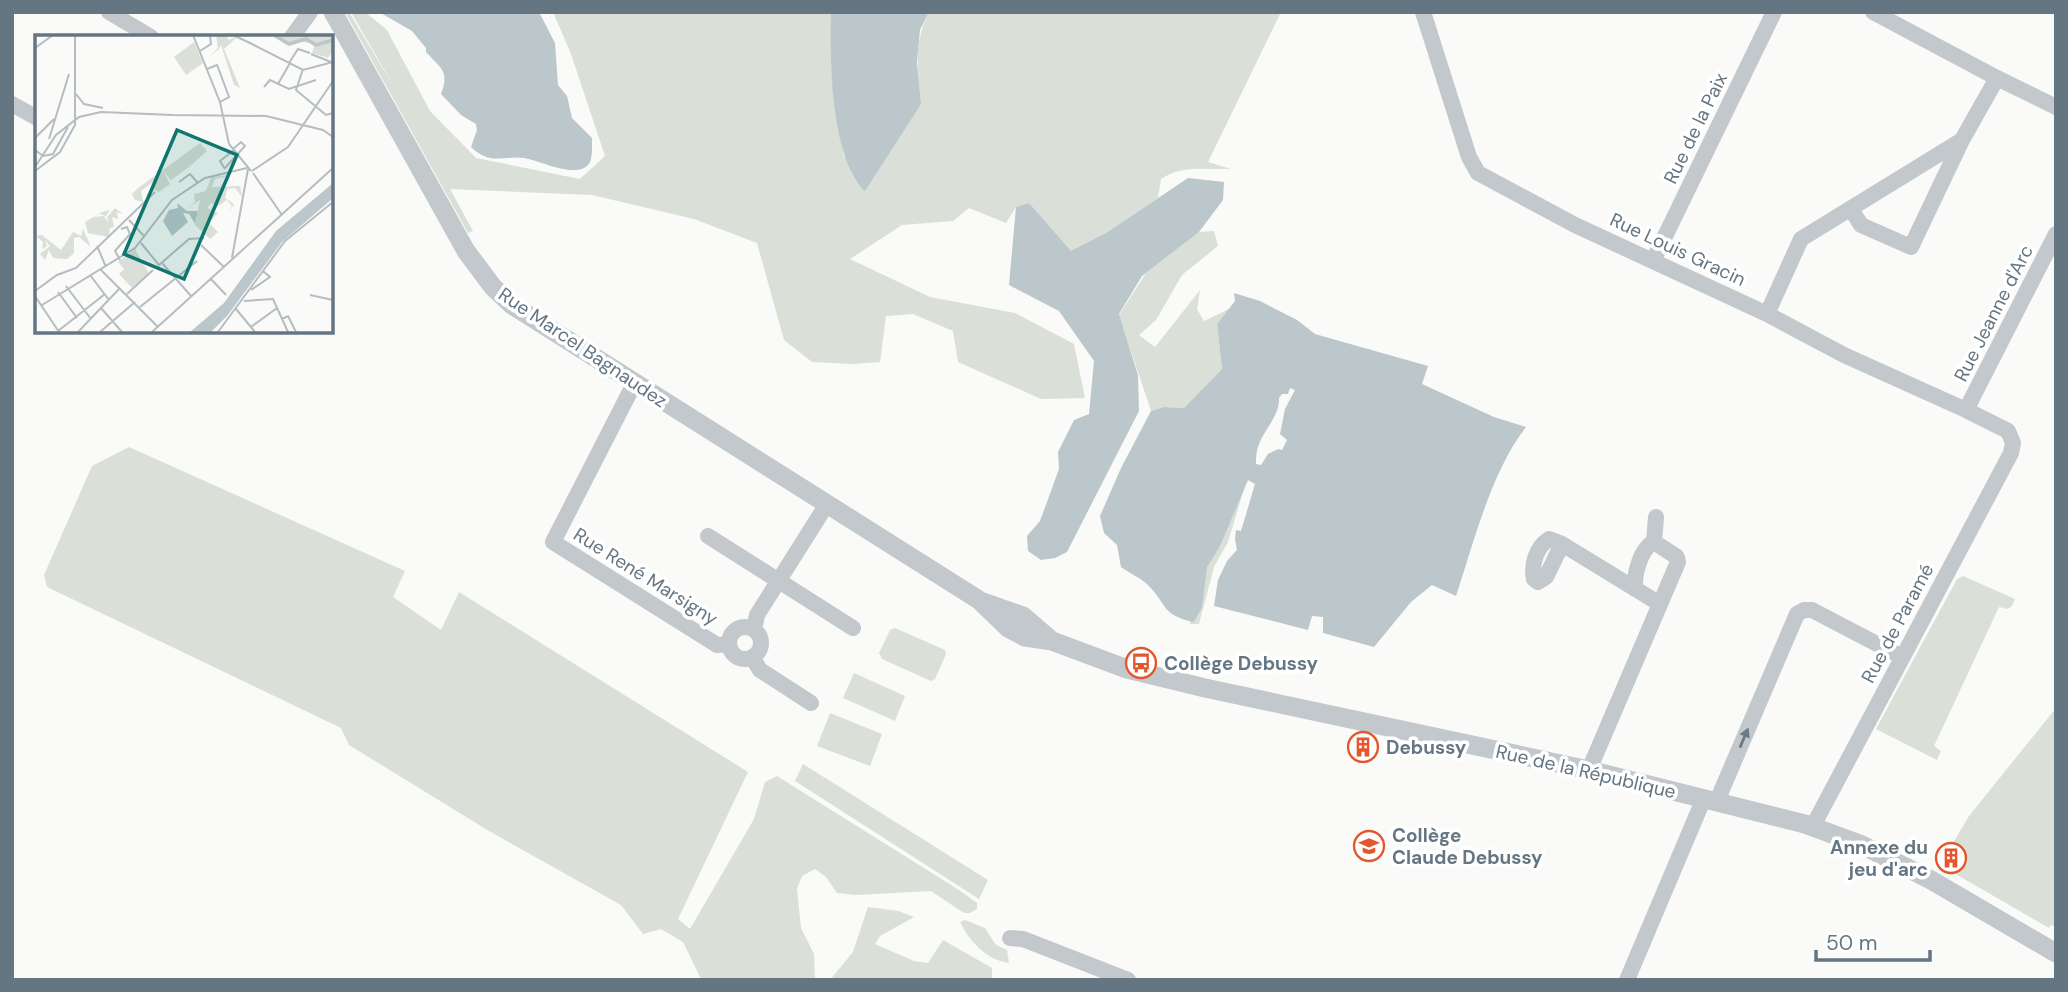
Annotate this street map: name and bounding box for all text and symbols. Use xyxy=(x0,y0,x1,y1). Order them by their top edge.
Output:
inset map xyxy=(35,35,332,332)
street label: Rue de la Paix xyxy=(1658,68,1733,188)
street label: Rue Louis Gracin xyxy=(1606,207,1750,292)
street label: Rue Jeanne d'Arc xyxy=(1948,241,2039,386)
street label: Rue Marcel Bagnaudez xyxy=(494,282,672,413)
street label: Rue René Marsigny xyxy=(569,522,723,631)
street label: Rue de Paramé xyxy=(1855,559,1939,687)
bus stop icon: Collège Debussy xyxy=(1124,646,1158,680)
place label: Collège Debussy xyxy=(1164,651,1319,676)
one-way arrow xyxy=(1738,728,1750,748)
building icon: Debussy xyxy=(1346,730,1380,764)
place label: Debussy xyxy=(1386,735,1467,760)
street label: Rue de la République xyxy=(1493,739,1678,804)
place label: Collège Claude Debussy xyxy=(1392,823,1543,870)
school or university icon: Collège Claude Debussy xyxy=(1352,829,1386,863)
place label: Annexe du jeu d'arc xyxy=(1830,835,1928,882)
building icon: Annexe du jeu d'arc xyxy=(1934,841,1968,875)
scale bar xyxy=(1816,918,1930,962)
text: 50 m xyxy=(1826,929,1877,957)

